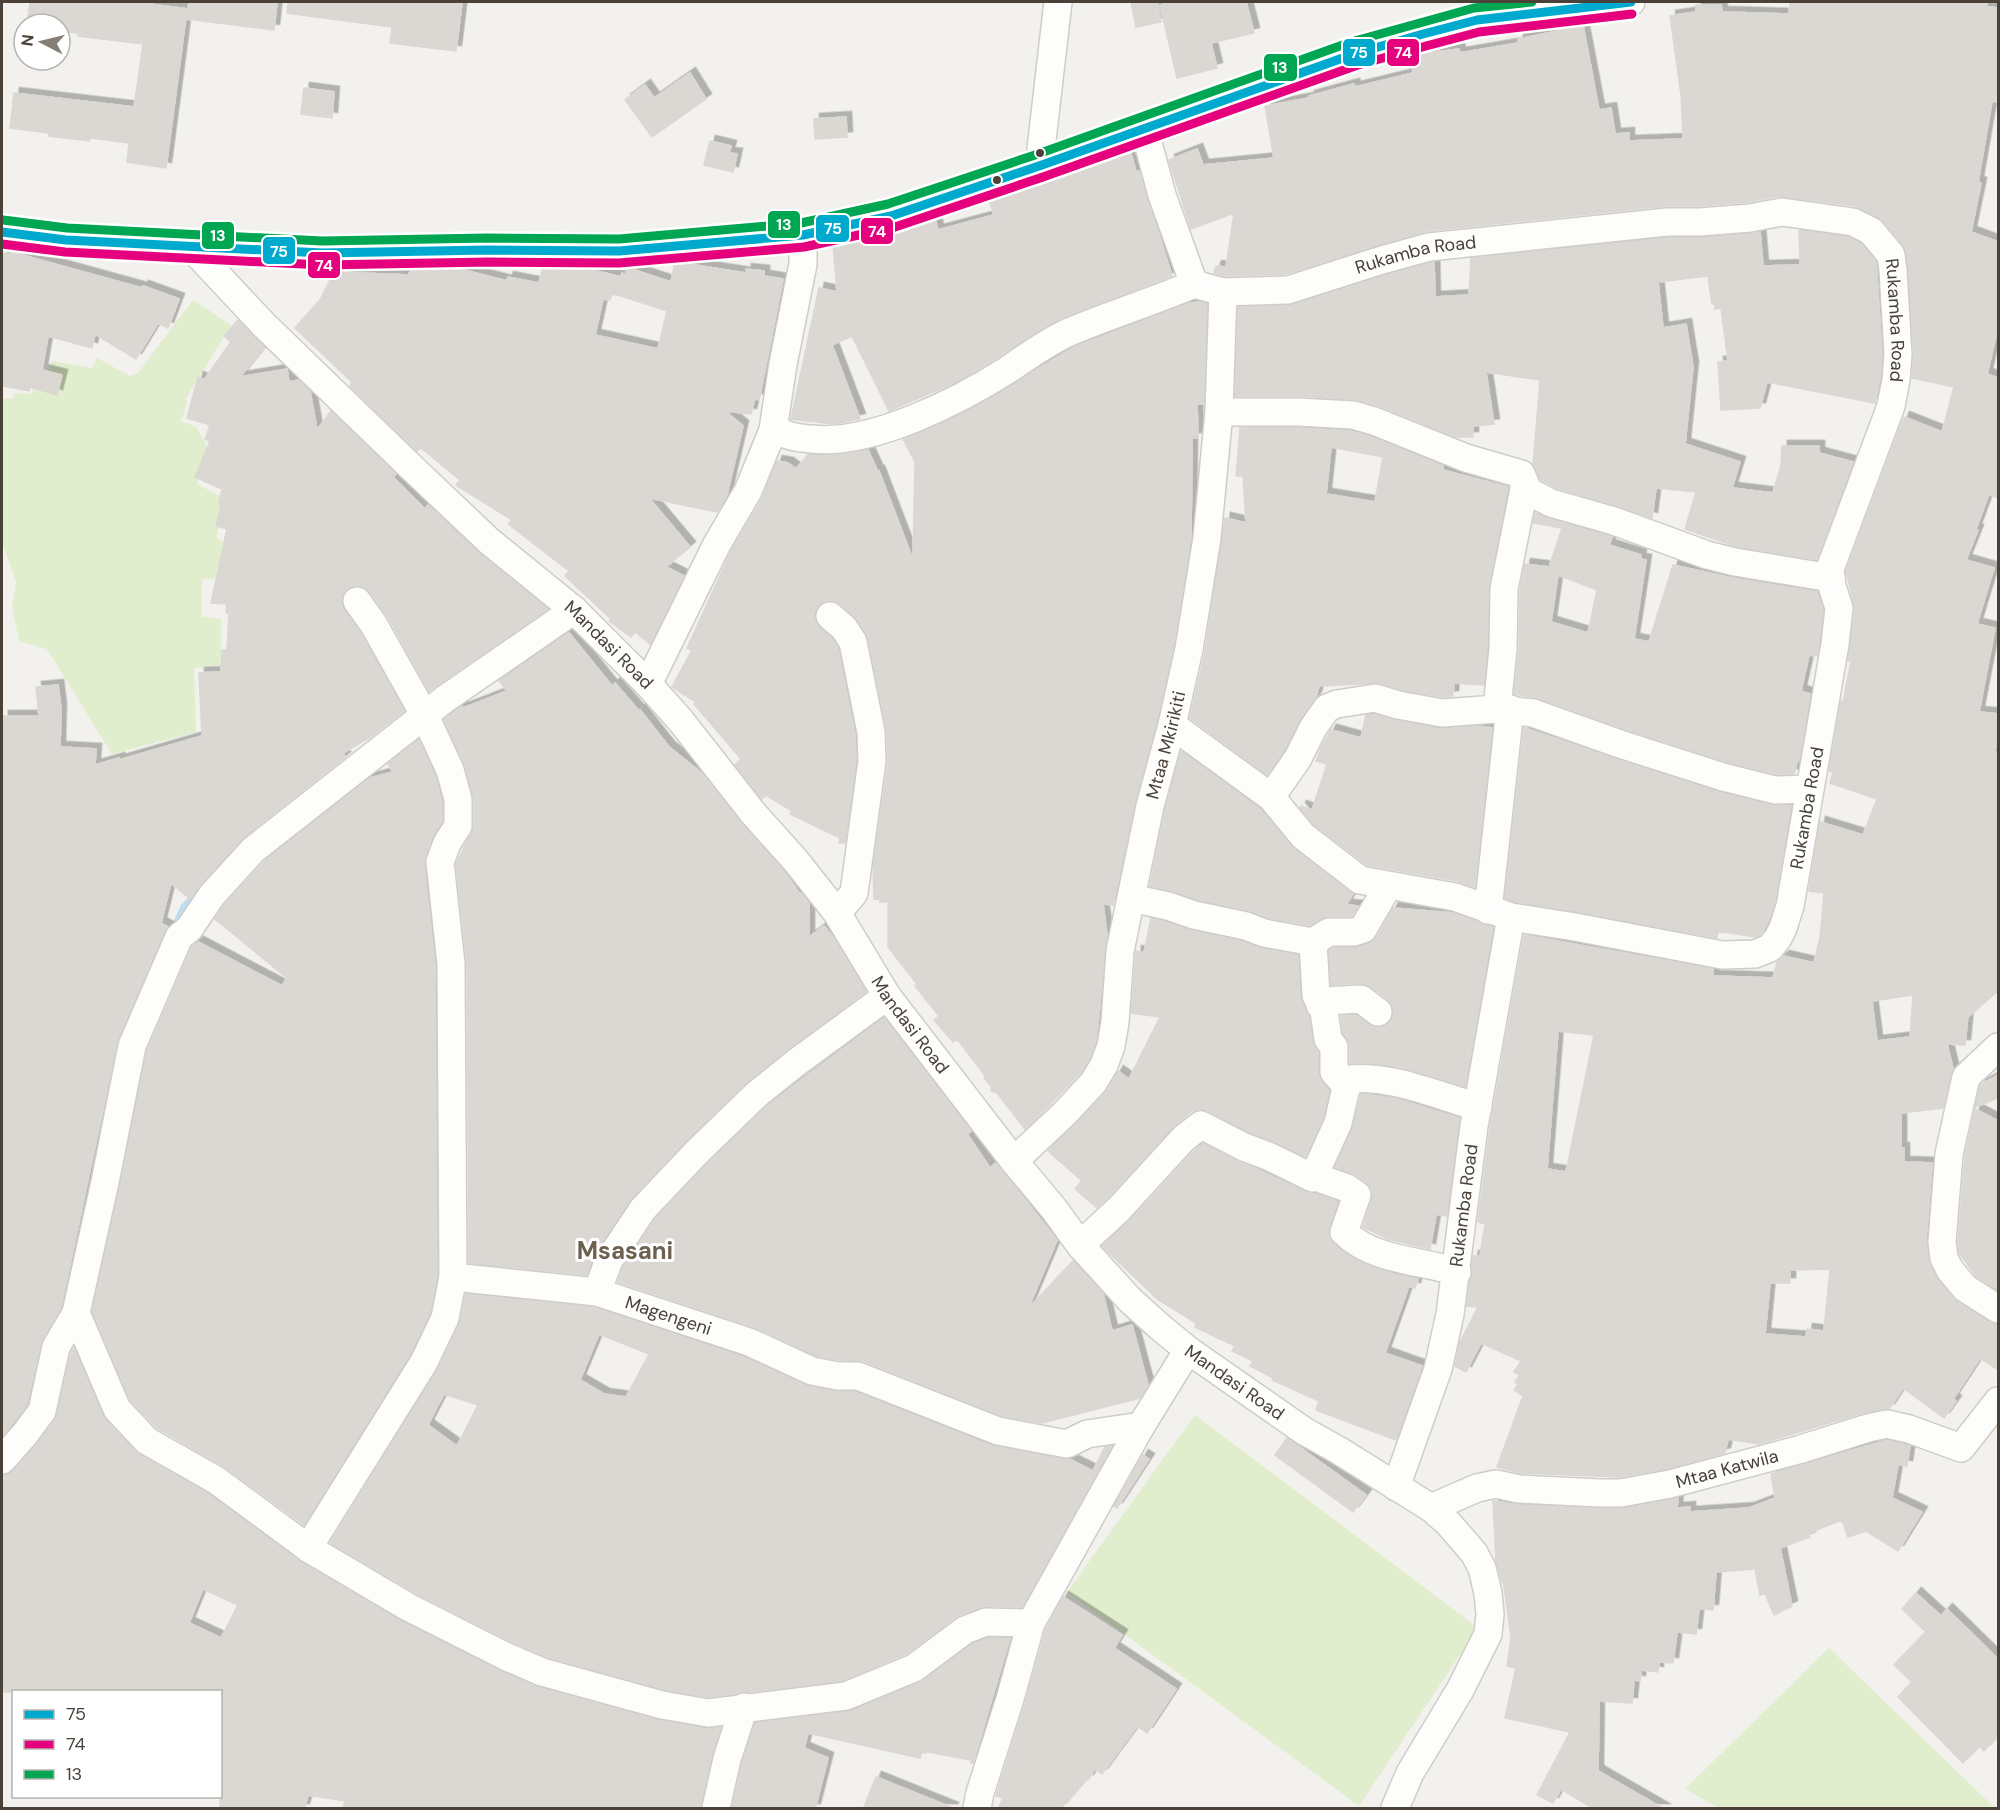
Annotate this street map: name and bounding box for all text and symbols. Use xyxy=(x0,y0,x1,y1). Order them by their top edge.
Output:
north arrow xyxy=(12,12,72,72)
text: N xyxy=(16,33,39,47)
line badge: 75 xyxy=(1342,38,1376,67)
line badge: 74 xyxy=(1386,38,1420,67)
text: 75 xyxy=(1350,42,1368,63)
text: 74 xyxy=(1394,42,1412,63)
line badge: 13 xyxy=(1263,53,1298,82)
text: 13 xyxy=(1272,57,1288,78)
unlabelled marker xyxy=(1034,147,1046,159)
unlabelled marker xyxy=(991,174,1003,186)
line badge: 13 xyxy=(767,210,801,239)
text: 13 xyxy=(776,214,792,235)
line badge: 75 xyxy=(815,214,850,243)
line badge: 74 xyxy=(860,217,894,245)
text: 75 xyxy=(824,218,842,239)
line badge: 13 xyxy=(201,221,235,250)
text: 74 xyxy=(868,221,886,242)
text: 13 xyxy=(210,225,226,246)
street label: Rukamba Road xyxy=(1352,230,1477,280)
line badge: 75 xyxy=(262,236,296,265)
text: 75 xyxy=(270,241,288,262)
line badge: 74 xyxy=(307,251,341,279)
text: 74 xyxy=(315,255,333,276)
street label: Rukamba Road xyxy=(1880,257,1910,383)
street label: Mandasi Road xyxy=(560,595,659,695)
street label: Mtaa Mkirikiti xyxy=(1140,689,1191,802)
street label: Rukamba Road xyxy=(1784,745,1830,871)
street label: Mandasi Road xyxy=(866,971,954,1079)
street label: Rukamba Road xyxy=(1444,1143,1484,1268)
district label: Msasani xyxy=(577,1235,673,1266)
street label: Magengeni xyxy=(622,1290,715,1341)
street label: Mandasi Road xyxy=(1180,1339,1289,1426)
street label: Mtaa Katwila xyxy=(1673,1444,1781,1494)
legend xyxy=(12,1690,222,1798)
text: 75 xyxy=(66,1702,86,1726)
text: 74 xyxy=(66,1732,86,1756)
text: 13 xyxy=(66,1762,82,1786)

